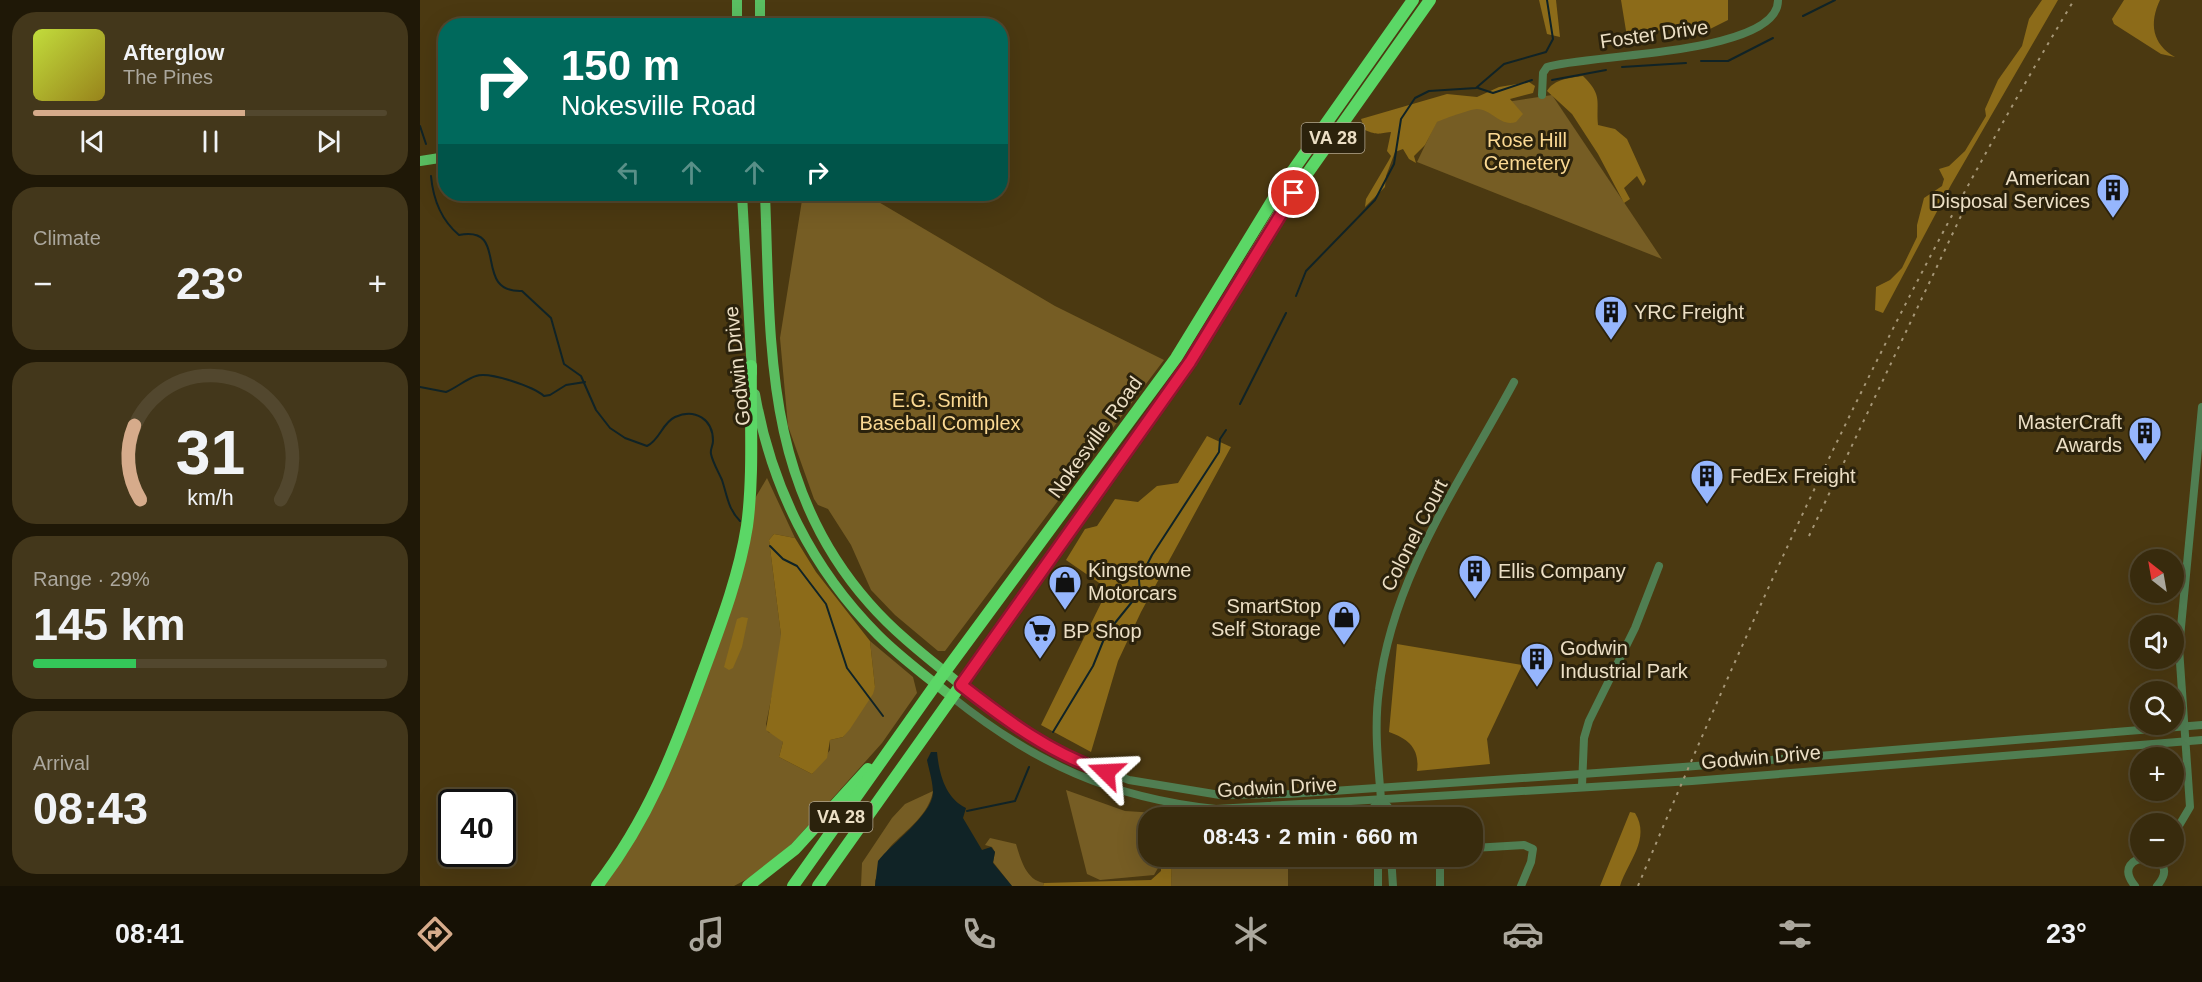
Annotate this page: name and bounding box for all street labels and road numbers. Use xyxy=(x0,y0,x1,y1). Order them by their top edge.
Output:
street label: Foster Drive xyxy=(1599,16,1709,52)
road number: VA 28 xyxy=(1302,123,1364,153)
street label: Godwin Drive xyxy=(720,305,754,427)
street label: Nokesville Road xyxy=(1044,372,1146,502)
street label: Colonel Court xyxy=(1376,475,1452,594)
street label: Godwin Drive xyxy=(1700,741,1822,773)
street label: Godwin Drive xyxy=(1216,773,1338,801)
road number: VA 28 xyxy=(810,802,872,832)

